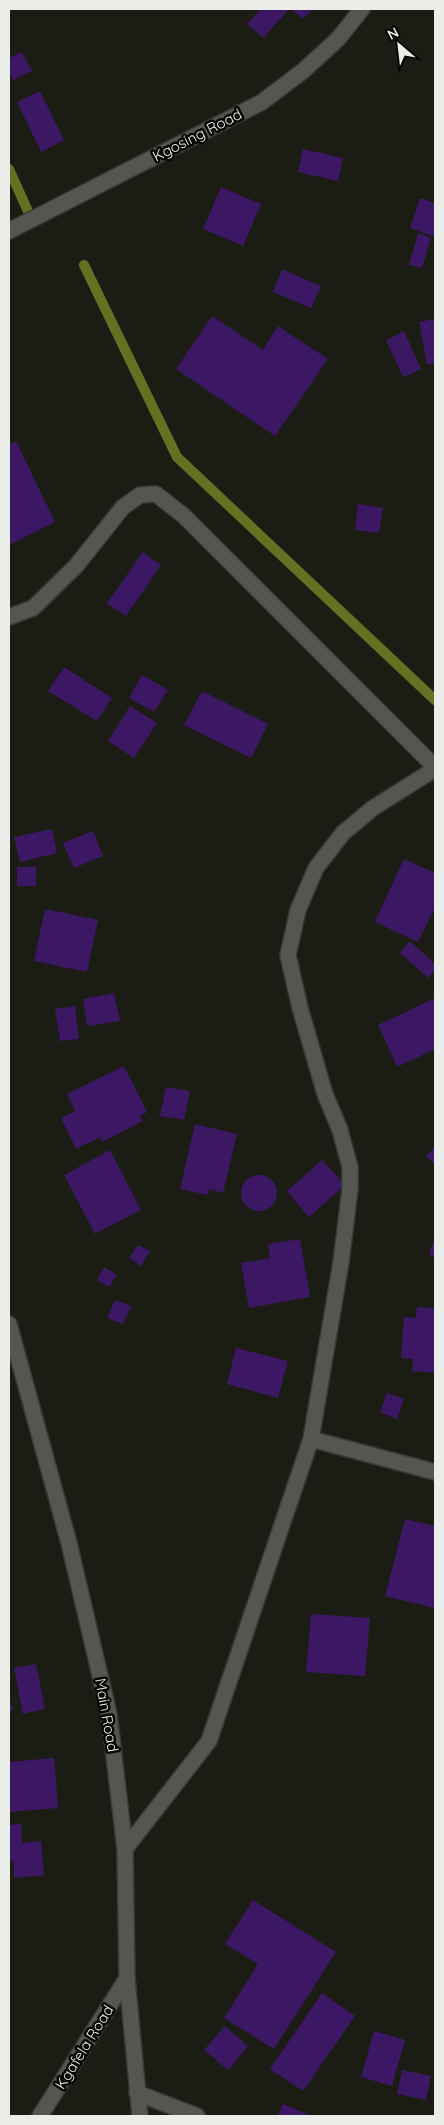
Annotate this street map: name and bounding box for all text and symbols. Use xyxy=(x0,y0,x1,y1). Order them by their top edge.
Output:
north arrow xyxy=(374,20,424,70)
text: N xyxy=(384,23,402,44)
street label: Kgosing Road xyxy=(149,104,245,166)
street label: Main Road xyxy=(91,1677,123,1753)
street label: Kgafela Road xyxy=(51,2001,117,2093)

